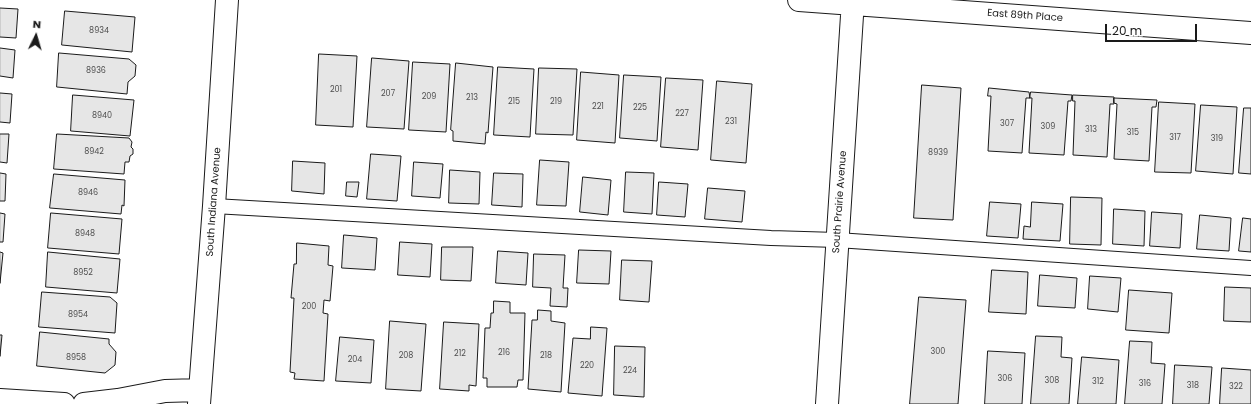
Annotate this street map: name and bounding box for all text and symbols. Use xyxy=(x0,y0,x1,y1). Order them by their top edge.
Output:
street label: East 89th Place xyxy=(987,7,1063,25)
north arrow xyxy=(16,16,56,56)
text: N xyxy=(32,16,42,32)
scale bar xyxy=(1107,16,1199,42)
text: 20 m xyxy=(1112,22,1142,39)
house number: 8934 xyxy=(89,26,109,36)
house number: 8936 xyxy=(86,66,106,76)
house number: 201 xyxy=(330,85,342,95)
house number: 207 xyxy=(381,89,395,99)
house number: 209 xyxy=(422,92,436,102)
house number: 213 xyxy=(466,93,478,103)
house number: 215 xyxy=(508,97,520,107)
house number: 219 xyxy=(550,97,562,107)
house number: 221 xyxy=(592,102,604,112)
house number: 225 xyxy=(633,103,647,113)
house number: 227 xyxy=(675,109,689,119)
house number: 8940 xyxy=(92,111,112,121)
house number: 231 xyxy=(725,117,737,127)
house number: 307 xyxy=(1000,119,1014,129)
house number: 309 xyxy=(1041,122,1055,132)
house number: 313 xyxy=(1085,125,1097,135)
house number: 315 xyxy=(1127,128,1139,138)
house number: 317 xyxy=(1169,133,1181,143)
house number: 319 xyxy=(1211,134,1223,144)
house number: 8942 xyxy=(84,147,104,157)
street label: South Indiana Avenue xyxy=(204,147,224,257)
house number: 8939 xyxy=(928,148,948,158)
street label: South Prairie Avenue xyxy=(830,150,850,254)
house number: 8946 xyxy=(78,188,98,198)
house number: 8948 xyxy=(75,229,95,239)
house number: 8952 xyxy=(73,268,93,278)
house number: 200 xyxy=(302,302,316,312)
house number: 8954 xyxy=(68,310,88,320)
house number: 300 xyxy=(931,347,945,357)
house number: 216 xyxy=(498,348,510,358)
house number: 212 xyxy=(454,349,466,359)
house number: 208 xyxy=(399,351,413,361)
house number: 218 xyxy=(540,351,552,361)
house number: 8958 xyxy=(66,353,86,363)
house number: 204 xyxy=(348,355,362,365)
house number: 220 xyxy=(580,361,594,371)
house number: 224 xyxy=(623,366,637,376)
house number: 306 xyxy=(998,374,1012,384)
house number: 308 xyxy=(1045,376,1059,386)
house number: 312 xyxy=(1092,377,1104,387)
house number: 316 xyxy=(1139,379,1151,389)
house number: 318 xyxy=(1187,381,1199,391)
house number: 322 xyxy=(1229,382,1243,392)

